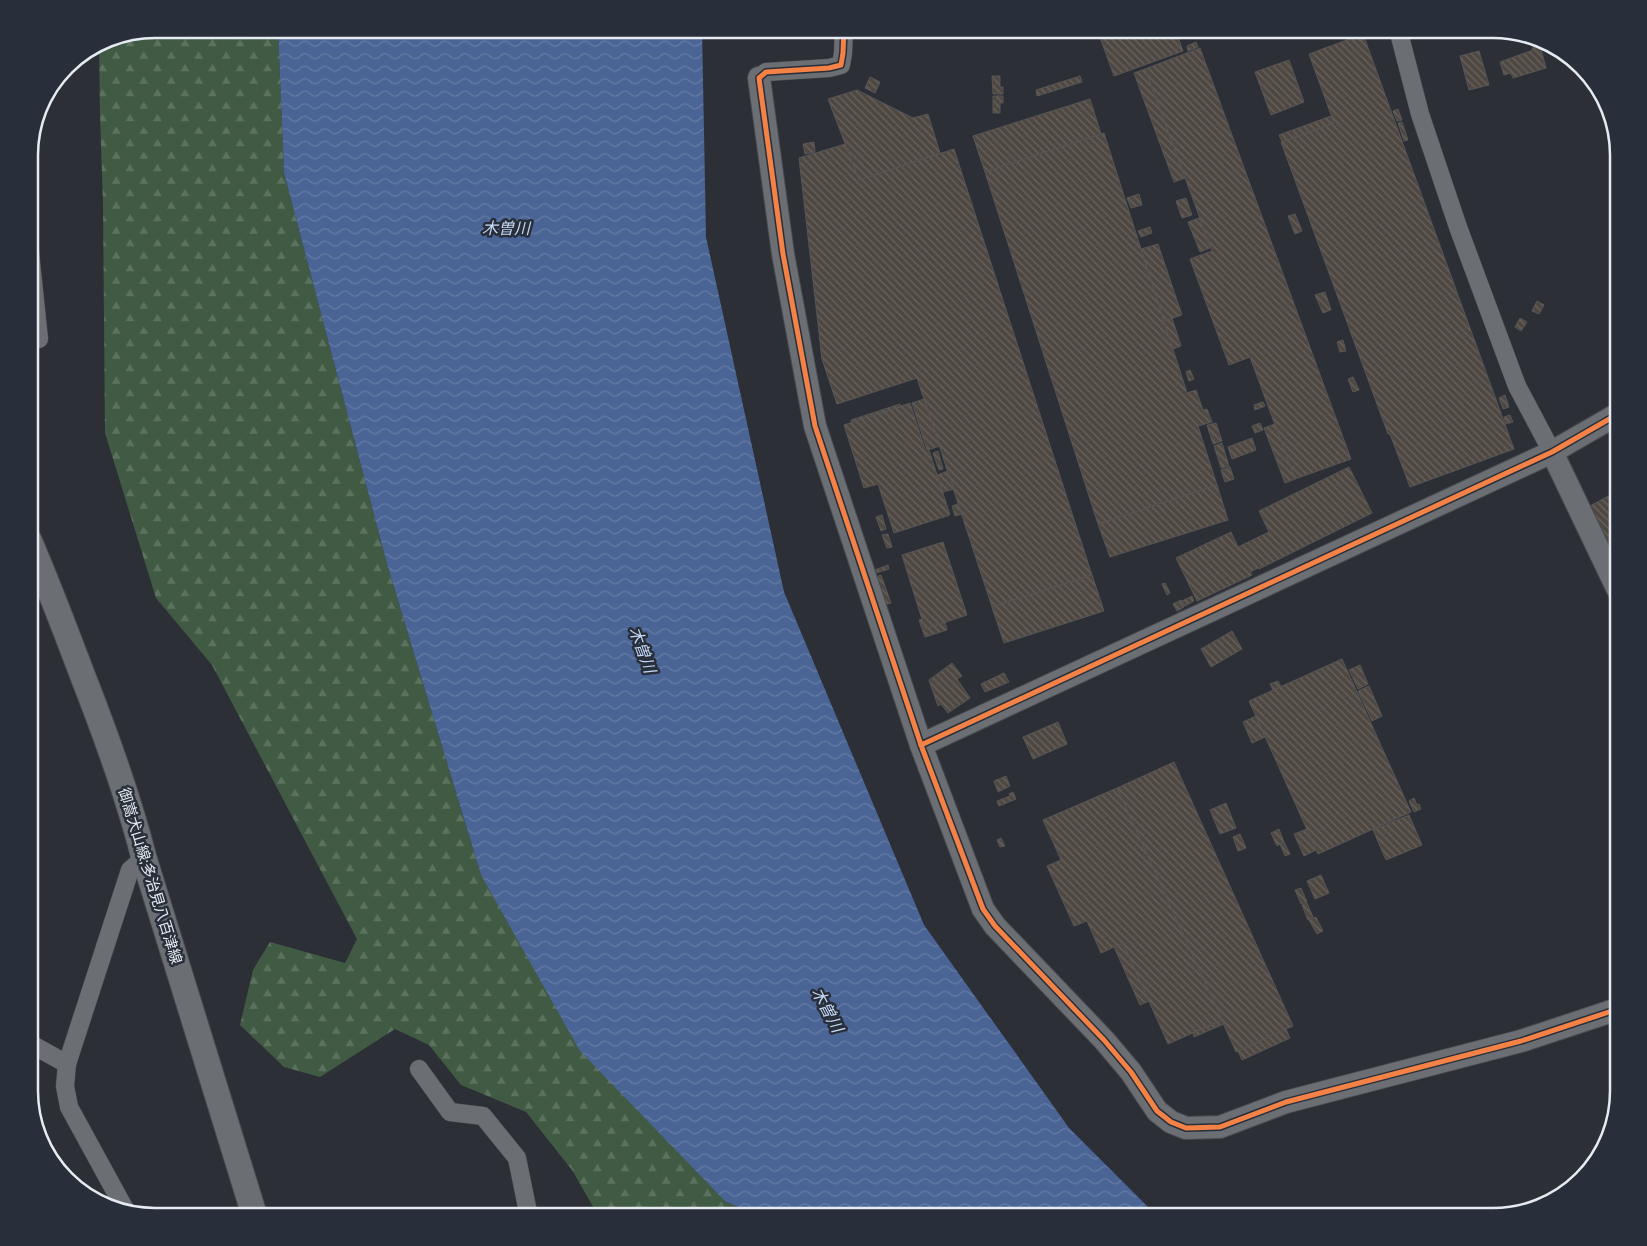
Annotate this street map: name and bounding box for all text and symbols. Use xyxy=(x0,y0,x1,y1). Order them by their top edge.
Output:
water label: 木曽川 xyxy=(482,218,532,240)
water label: 木曽川 xyxy=(623,624,661,678)
street label: 御嵩犬山線;多治見八百津線 xyxy=(114,785,186,967)
water label: 木曽川 xyxy=(806,984,849,1038)

